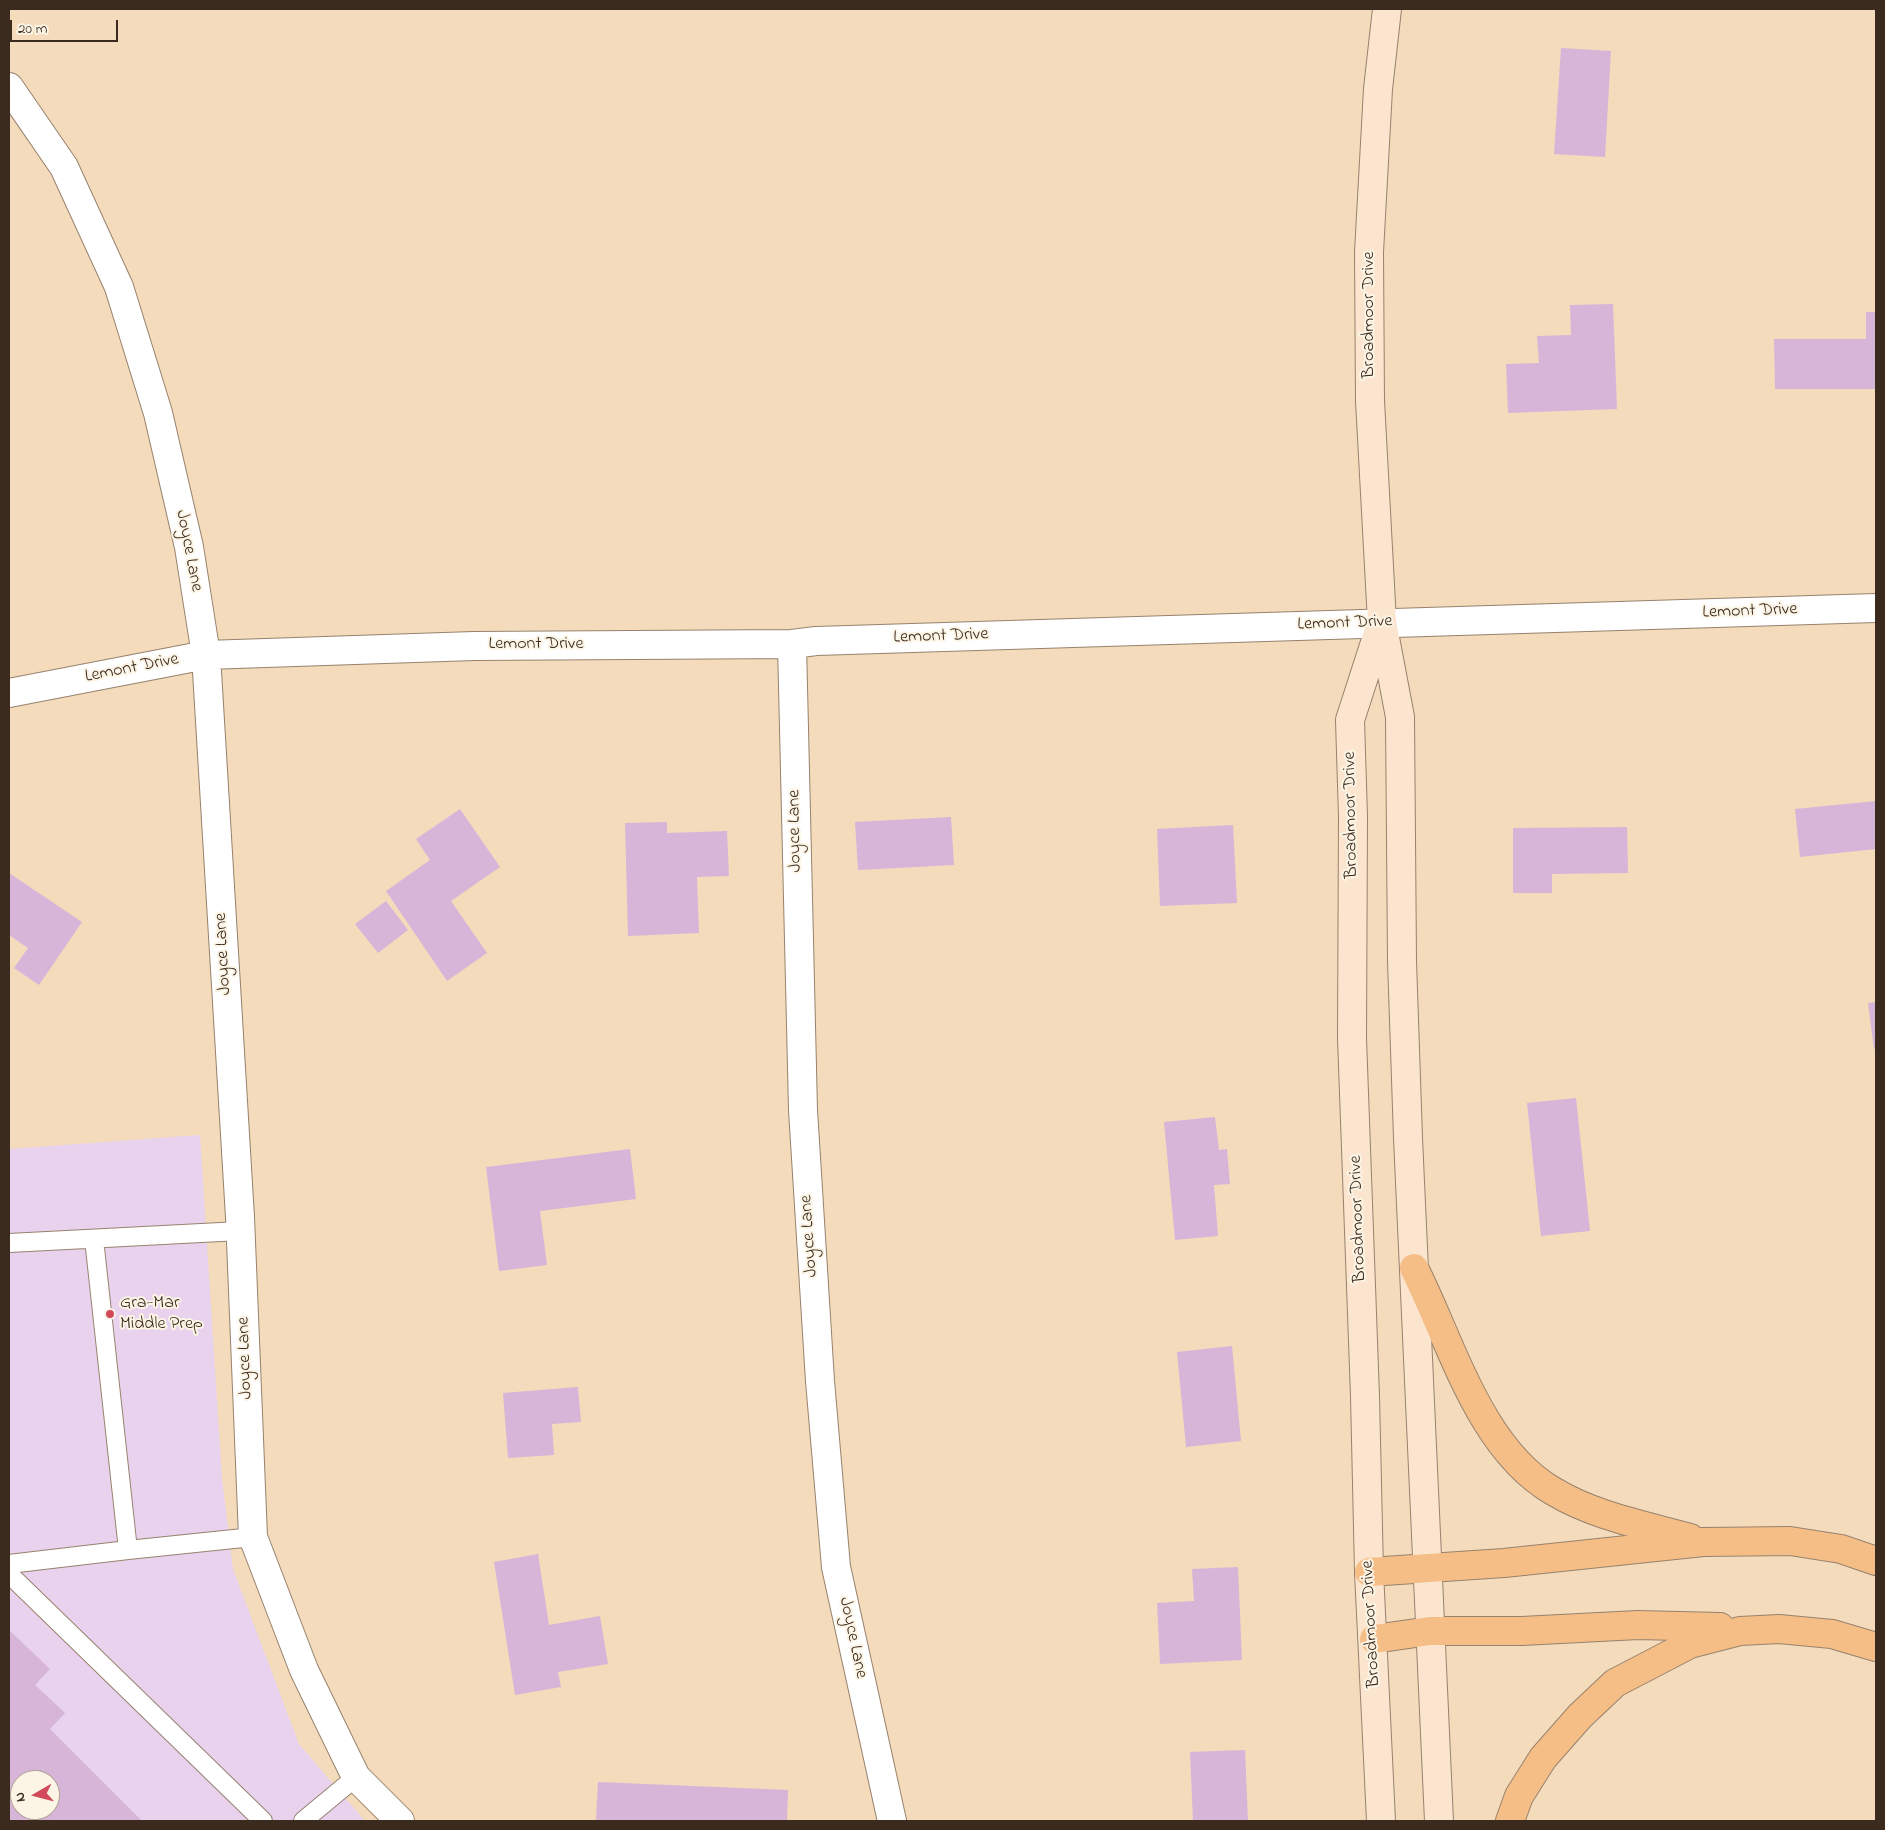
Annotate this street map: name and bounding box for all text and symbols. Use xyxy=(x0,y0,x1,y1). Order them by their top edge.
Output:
scale bar xyxy=(12,10,120,42)
text: 20 m xyxy=(18,18,47,40)
street label: Broadmoor Drive xyxy=(1359,251,1381,379)
street label: Joyce Lane xyxy=(170,508,206,594)
street label: Lemont Drive xyxy=(1702,600,1798,624)
street label: Lemont Drive xyxy=(1297,612,1393,636)
street label: Lemont Drive xyxy=(893,625,989,649)
street label: Lemont Drive xyxy=(488,634,584,656)
street label: Lemont Drive xyxy=(83,649,181,689)
street label: Broadmoor Drive xyxy=(1340,751,1364,879)
street label: Joyce Lane xyxy=(784,790,808,872)
street label: Joyce Lane xyxy=(211,912,237,996)
street label: Broadmoor Drive xyxy=(1346,1155,1372,1283)
street label: Joyce Lane xyxy=(796,1194,824,1278)
place label: Gra-Mar Middle Prep xyxy=(120,1293,203,1336)
marker: Gra-Mar Middle Prep xyxy=(104,1308,116,1320)
street label: Joyce Lane xyxy=(234,1316,258,1400)
street label: Broadmoor Drive xyxy=(1358,1560,1386,1688)
street label: Joyce Lane xyxy=(833,1595,871,1681)
north arrow xyxy=(10,1770,60,1820)
text: N xyxy=(10,1791,32,1803)

